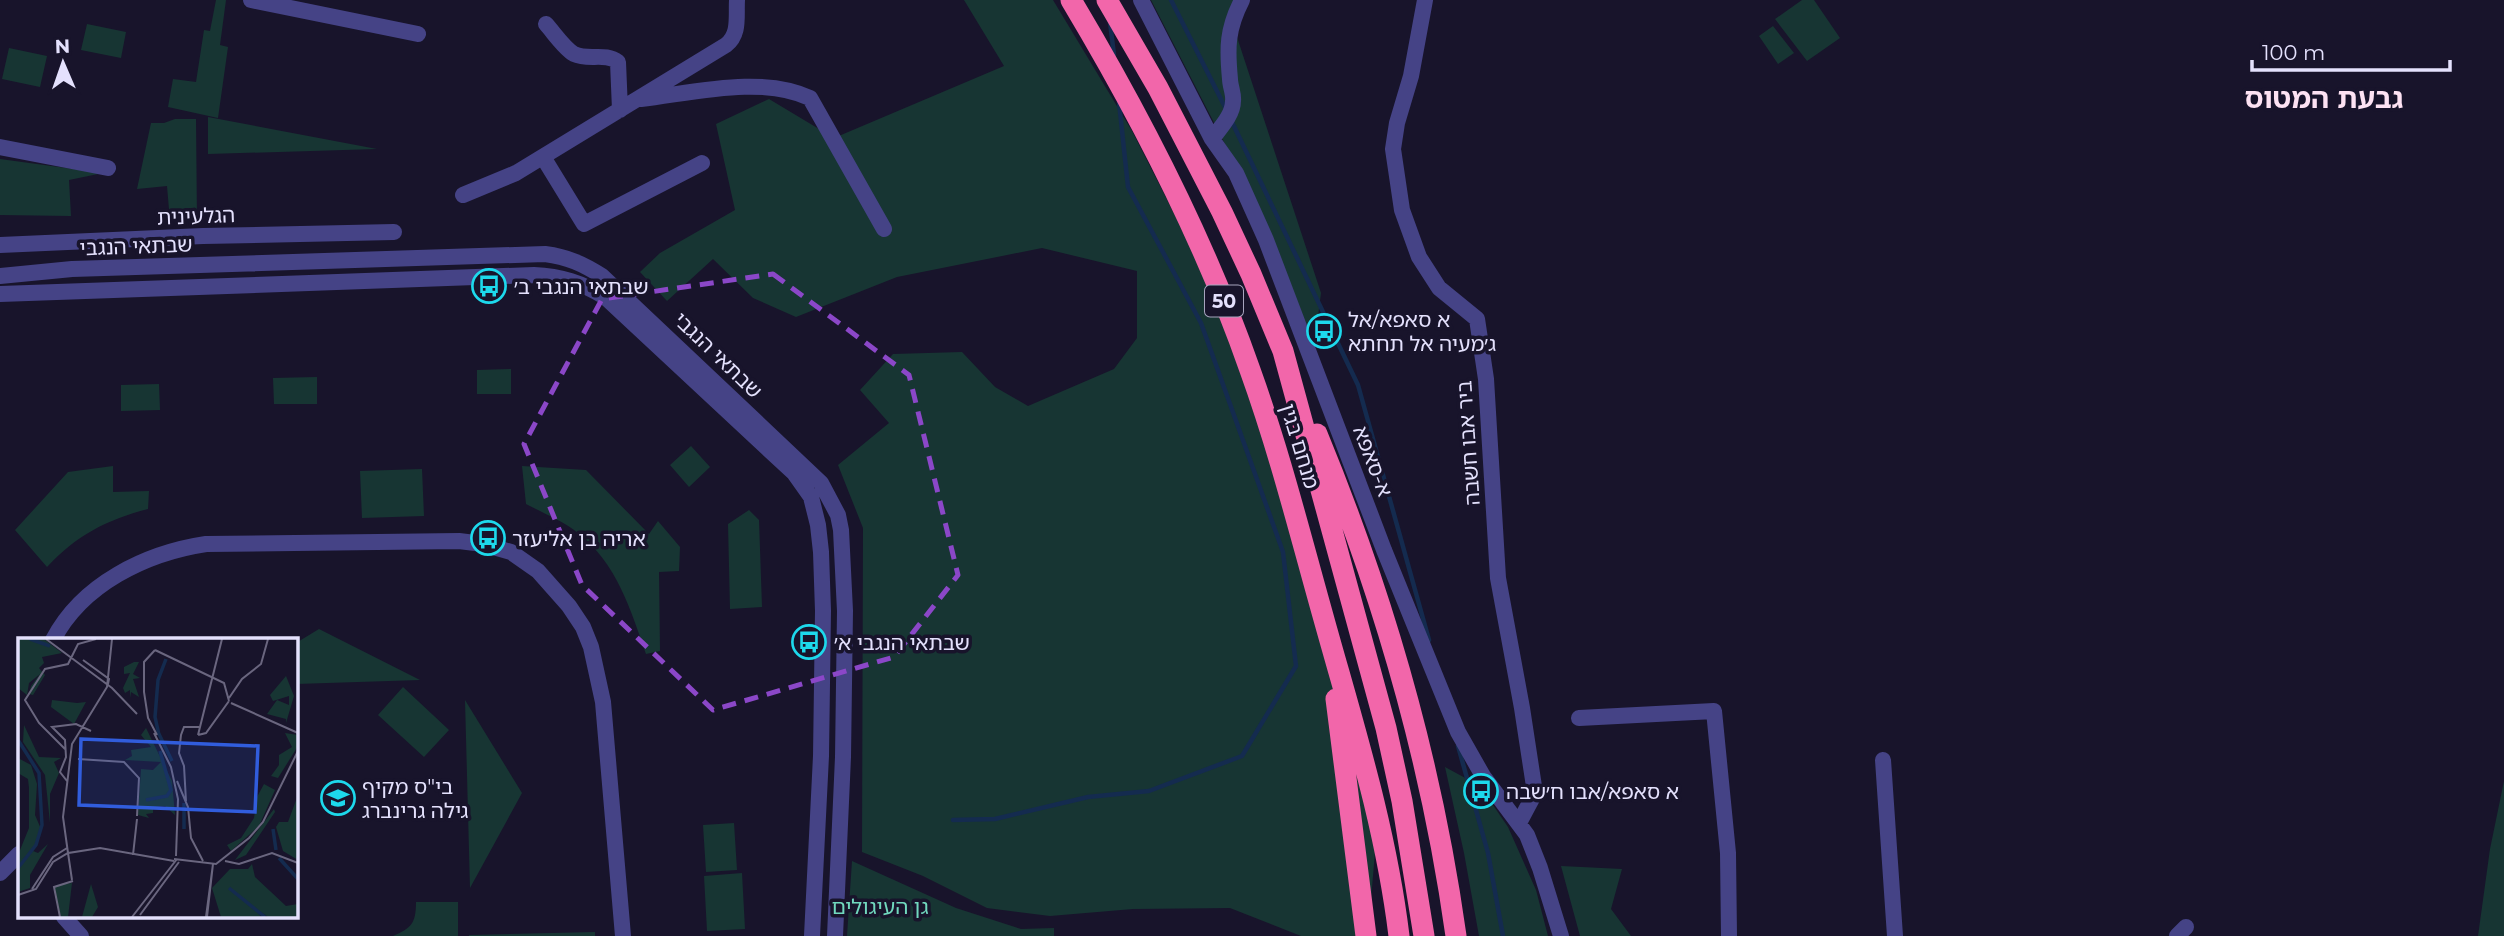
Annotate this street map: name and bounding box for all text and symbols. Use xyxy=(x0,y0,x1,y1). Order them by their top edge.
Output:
north arrow xyxy=(28,28,98,98)
scale bar xyxy=(2252,28,2450,72)
text: N xyxy=(54,35,71,58)
text: 100 m xyxy=(2262,40,2325,65)
district label: גבעת המטוס xyxy=(2245,81,2403,115)
street label: הגלעינית xyxy=(157,202,235,230)
street label: שבתאי הנגבי xyxy=(79,232,193,260)
bus stop icon: שבתאי הנגבי ב׳ xyxy=(470,267,508,305)
place label: שבתאי הנגבי ב׳ xyxy=(514,274,648,299)
road number: 50 xyxy=(1205,286,1243,316)
street label: שבתאי הנגבי xyxy=(669,307,767,403)
place label: א סאפא/אל ג׳מעיה אל תחתא xyxy=(1348,307,1496,356)
bus stop icon: א סאפא/אל ג׳מעיה אל תחתא xyxy=(1305,312,1343,350)
street label: ביר אבו חשבה xyxy=(1451,380,1485,506)
street label: מנחם בגין xyxy=(1275,400,1325,492)
street label: א-סאפא xyxy=(1348,422,1398,500)
bus stop icon: אריה בן אליעזר xyxy=(469,519,507,557)
place label: אריה בן אליעזר xyxy=(512,526,646,551)
bus stop icon: שבתאי הנגבי א׳ xyxy=(790,623,828,661)
place label: שבתאי הנגבי א׳ xyxy=(834,630,970,655)
inset map xyxy=(18,638,298,918)
bus stop icon: א סאפא/אבו ח׳שבה xyxy=(1462,772,1500,810)
place label: בי"ס מקיף גילה גרינברג xyxy=(362,774,468,823)
school or university icon: בי"ס מקיף גילה גרינברג xyxy=(319,779,357,817)
place label: א סאפא/אבו ח׳שבה xyxy=(1506,779,1679,804)
park label: גן העיגולים xyxy=(831,894,929,919)

